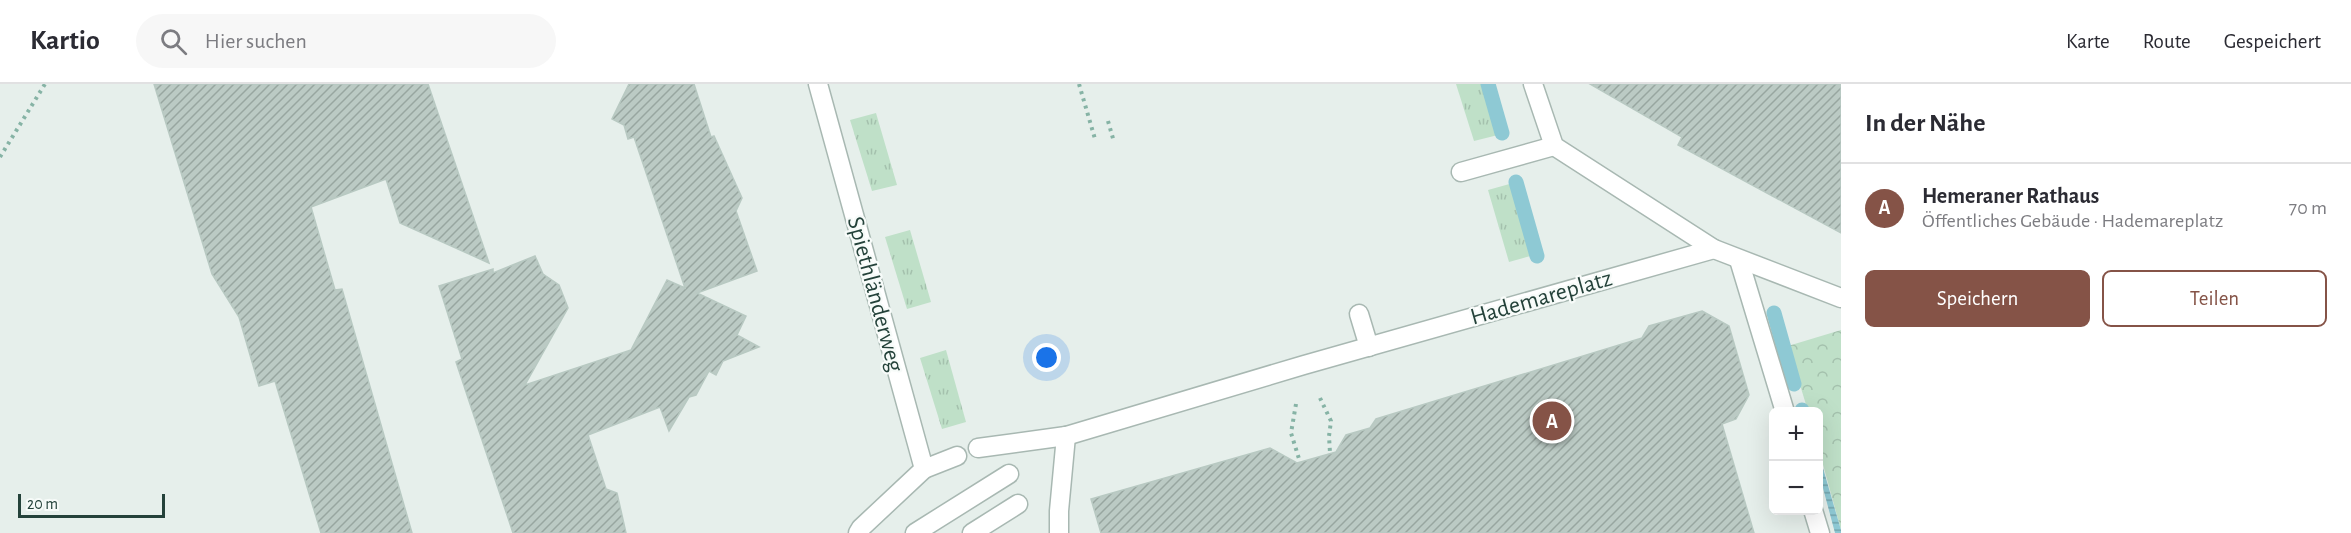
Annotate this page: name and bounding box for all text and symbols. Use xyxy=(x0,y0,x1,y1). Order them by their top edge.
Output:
search box xyxy=(136,14,556,68)
icon: search xyxy=(157,25,190,58)
text: Kartio xyxy=(30,27,100,55)
text: Hier suchen xyxy=(205,30,307,52)
text: Karte xyxy=(2066,31,2110,52)
text: Route xyxy=(2143,31,2191,52)
text: Gespeichert xyxy=(2224,31,2321,52)
text: In der Nähe xyxy=(1865,110,1985,136)
text: Hemeraner Rathaus xyxy=(1922,185,2099,207)
text: A xyxy=(1879,198,1891,218)
text: 70 m xyxy=(2289,198,2327,218)
text: Öffentliches Gebäude · Hademareplatz xyxy=(1922,211,2223,231)
street label: Spiethländerweg xyxy=(843,214,907,375)
street label: Hademareplatz xyxy=(1468,266,1615,330)
button: Speichern xyxy=(1865,270,2090,327)
button: Teilen xyxy=(2102,270,2327,327)
your location xyxy=(1032,343,1061,372)
pin: A xyxy=(1532,398,1572,444)
map controls xyxy=(1769,407,1823,515)
button: + xyxy=(1769,407,1823,461)
button: − xyxy=(1769,461,1823,515)
scale bar xyxy=(18,491,165,518)
text: 20 m xyxy=(27,496,58,512)

